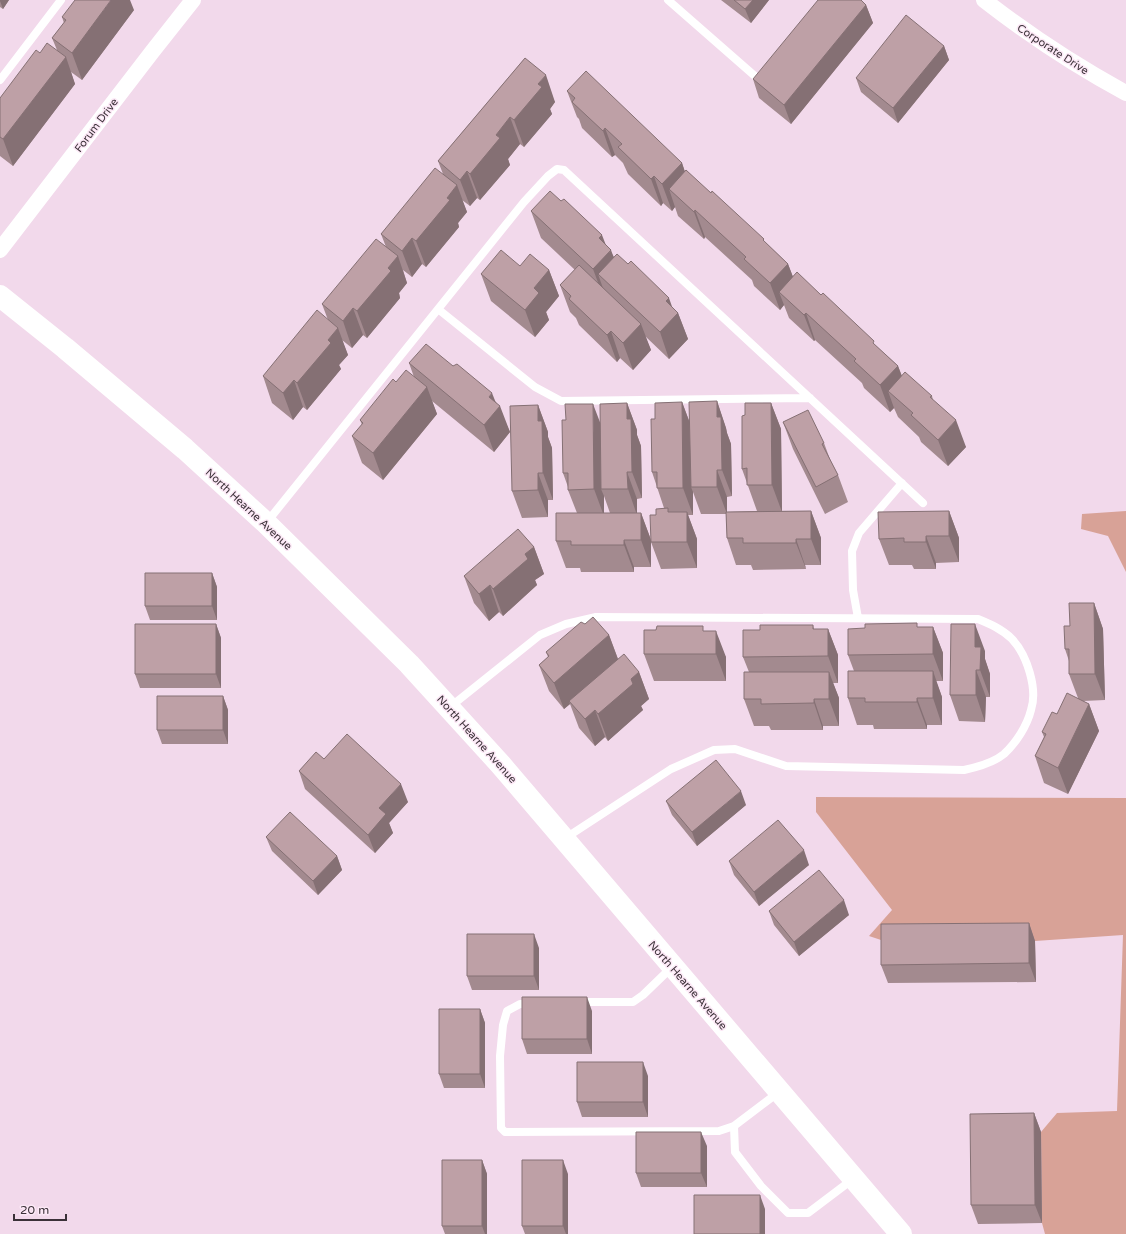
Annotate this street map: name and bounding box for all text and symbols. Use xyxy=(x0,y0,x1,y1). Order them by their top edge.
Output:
street label: Corporate Drive xyxy=(1015,21,1091,77)
street label: Forum Drive xyxy=(72,96,121,155)
street label: North Hearne Avenue xyxy=(203,466,295,553)
street label: North Hearne Avenue xyxy=(434,693,519,786)
street label: North Hearne Avenue xyxy=(646,938,730,1032)
scale bar xyxy=(14,1196,66,1222)
text: 20 m xyxy=(20,1203,49,1217)

